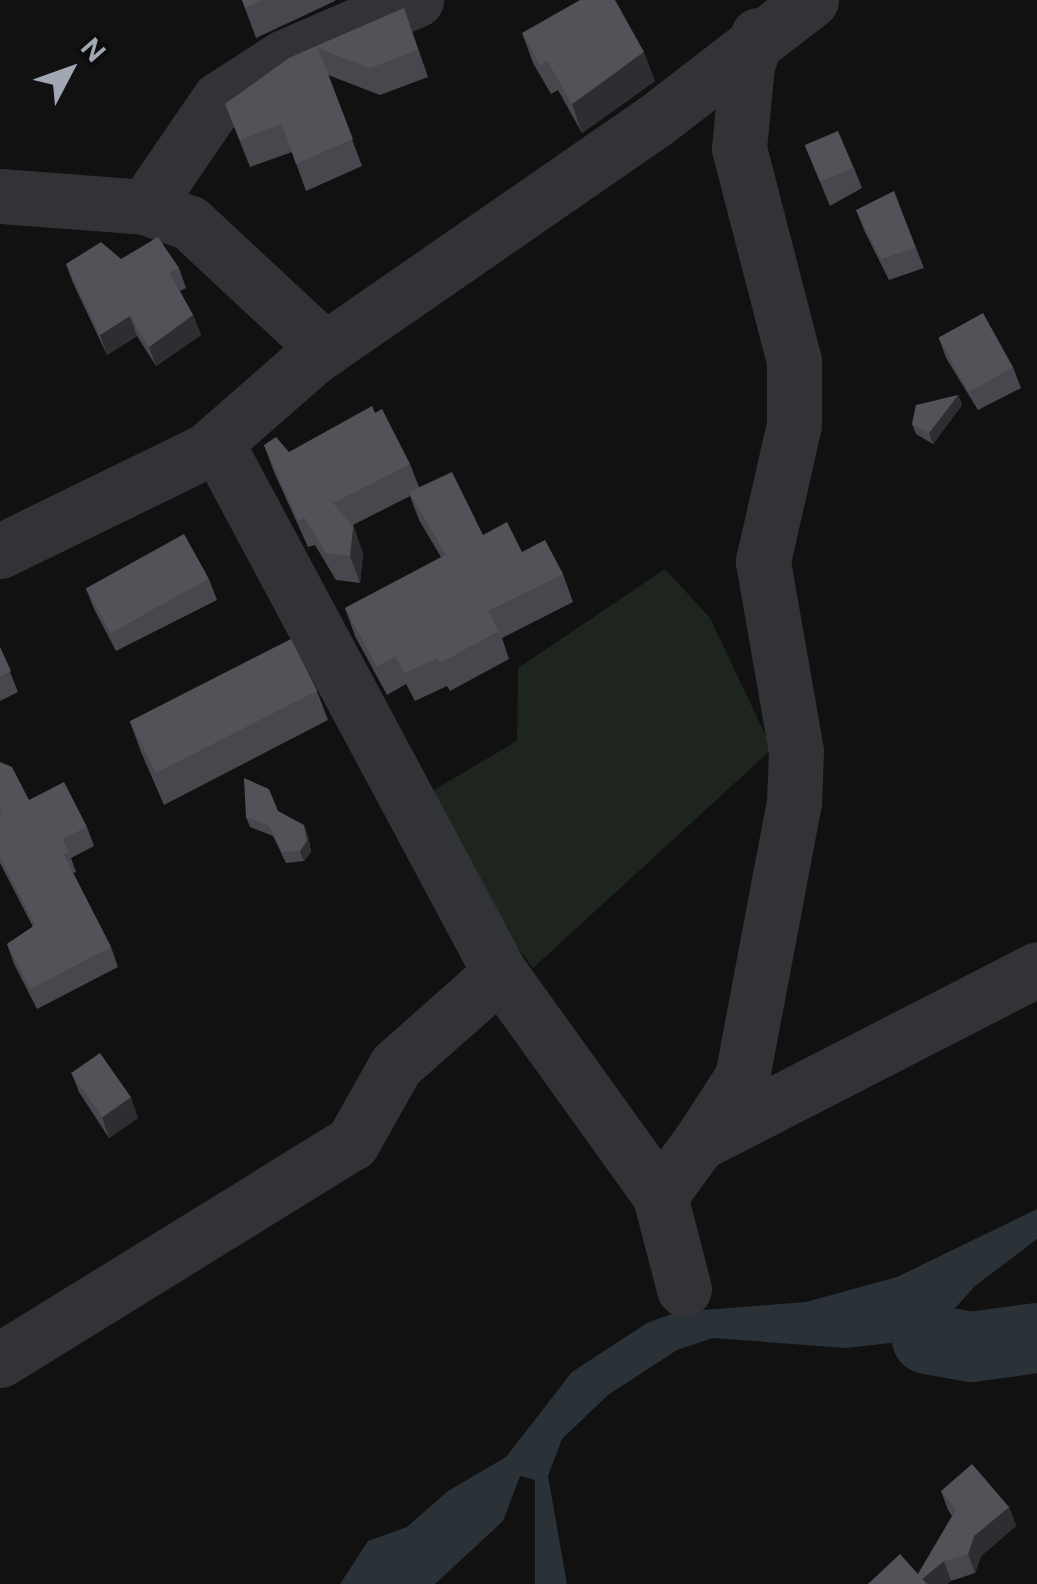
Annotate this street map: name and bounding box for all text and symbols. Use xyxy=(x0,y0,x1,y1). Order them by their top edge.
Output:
north arrow xyxy=(20,20,120,120)
text: N xyxy=(72,30,114,70)

